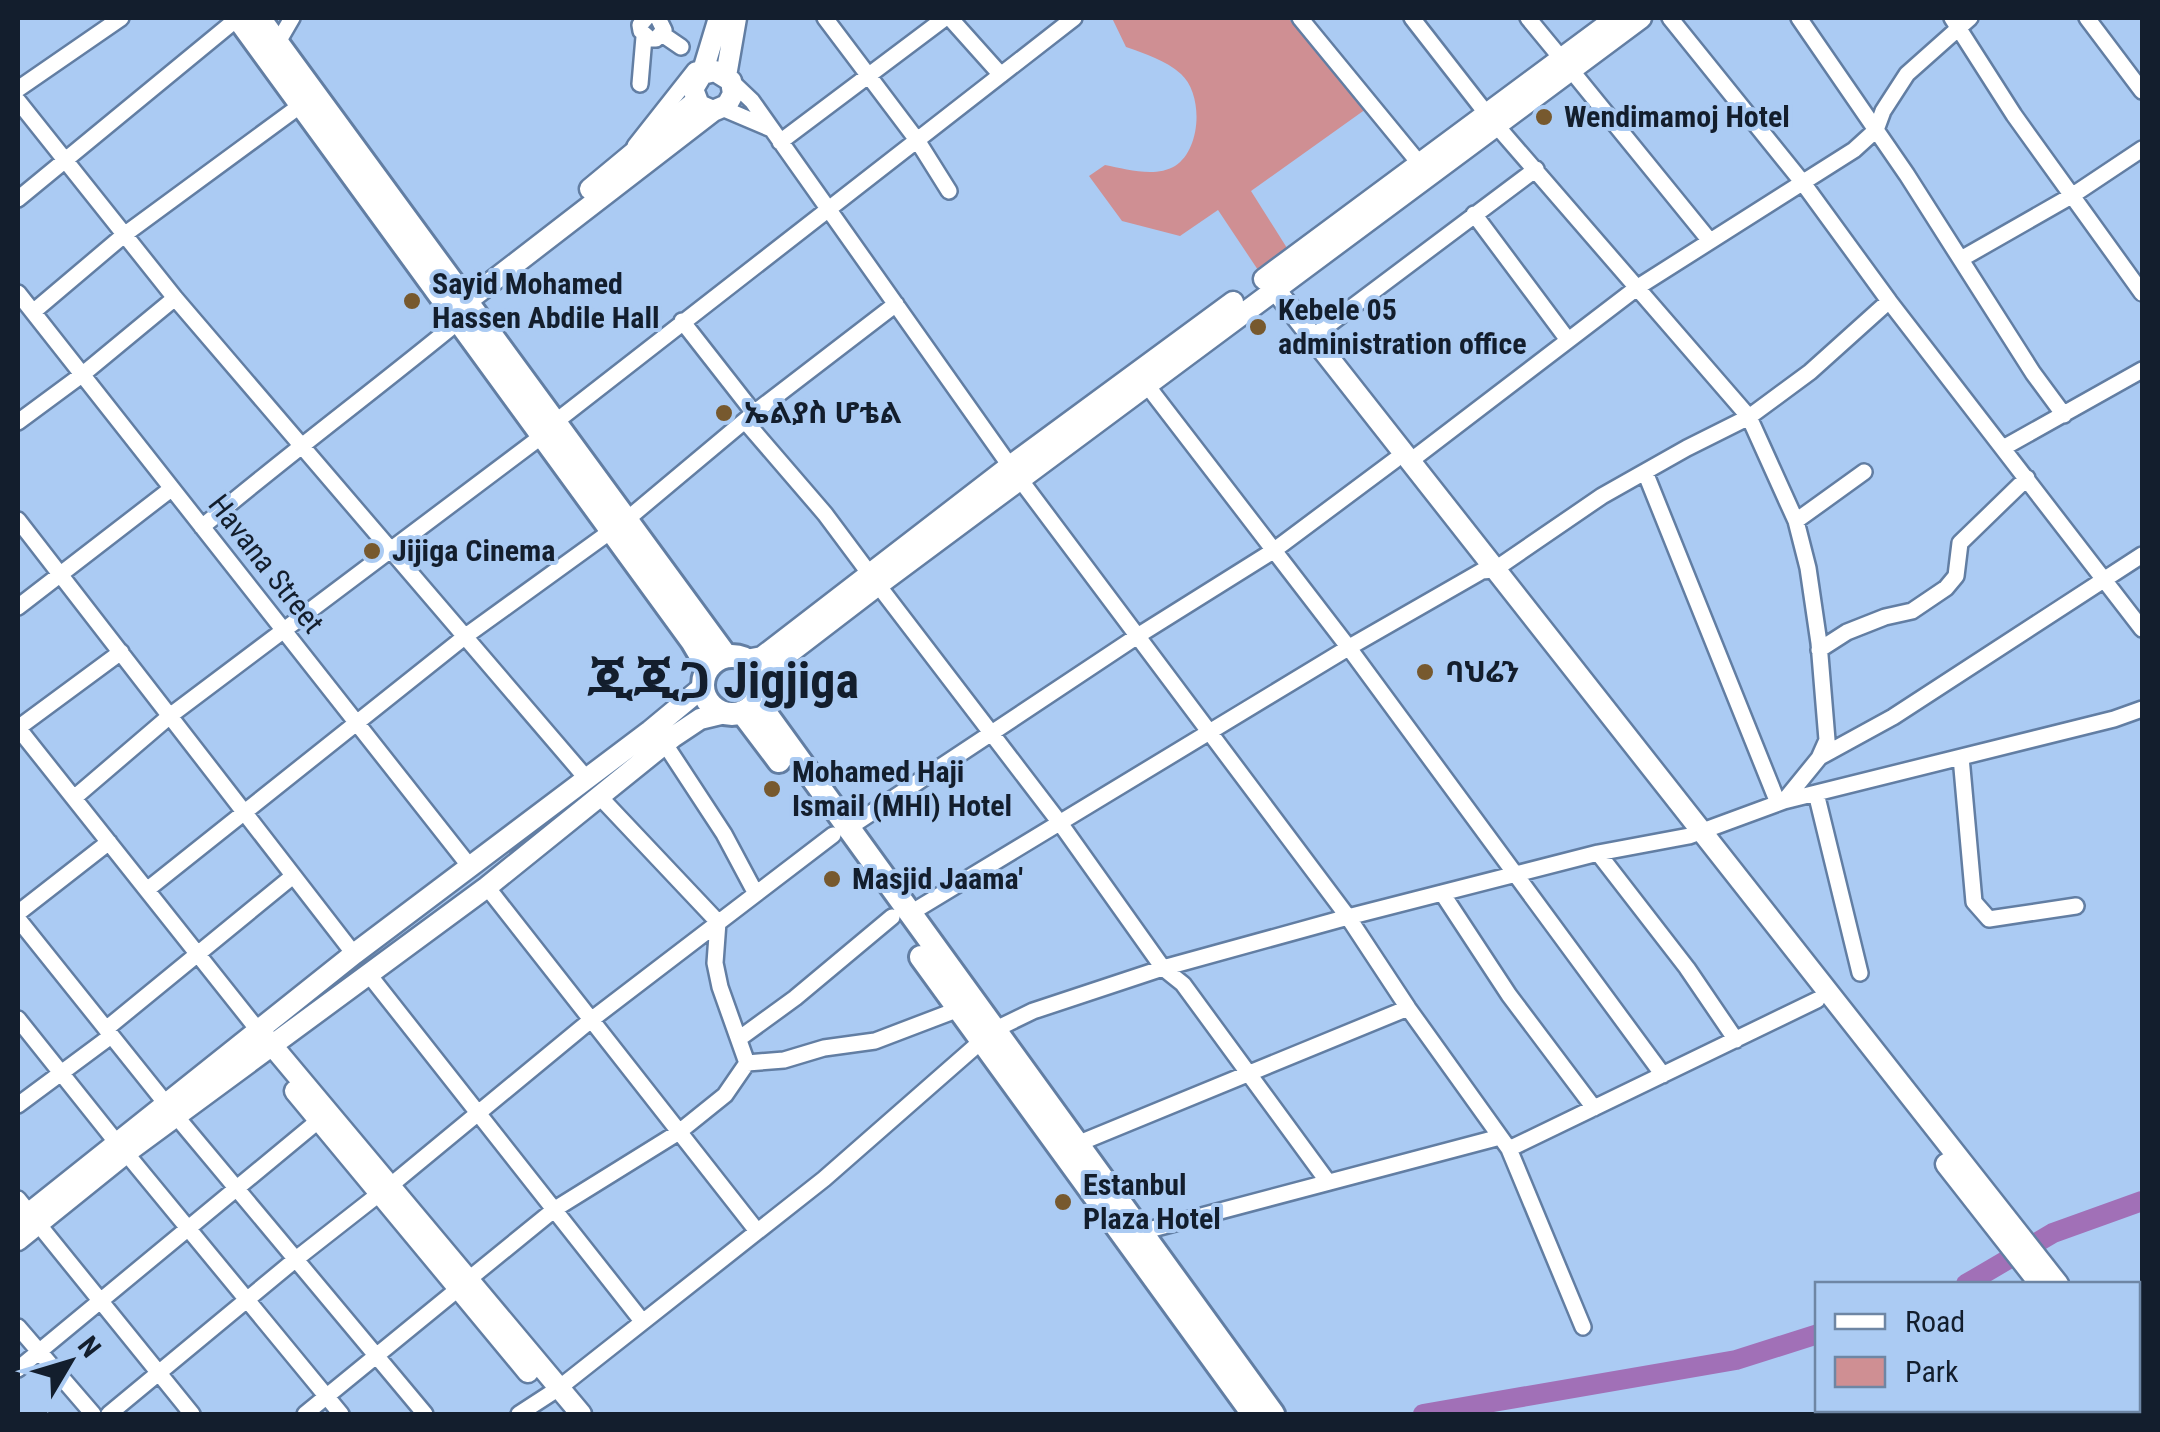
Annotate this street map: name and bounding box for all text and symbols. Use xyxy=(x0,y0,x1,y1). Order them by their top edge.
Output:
place label: Wendimamoj Hotel xyxy=(1564,99,1790,134)
marker: Wendimamoj Hotel xyxy=(1533,106,1555,128)
place label: Sayid Mohamed Hassen Abdile Hall xyxy=(432,266,660,335)
marker: Sayid Mohamed Hassen Abdile Hall xyxy=(401,290,423,312)
place label: Kebele 05 administration office xyxy=(1278,292,1527,361)
marker: Kebele 05 administration office xyxy=(1247,316,1269,338)
place label: ኤልያስ ሆቴል xyxy=(744,395,902,430)
marker: ኤልያስ ሆቴል xyxy=(713,402,735,424)
street label: Havana Street xyxy=(202,488,331,640)
place label: Jijiga Cinema xyxy=(392,533,556,568)
marker: Jijiga Cinema xyxy=(361,540,383,562)
district label: ጂጂጋ Jigjiga xyxy=(587,652,859,710)
place label: ባህሬን xyxy=(1445,654,1520,689)
marker: ባህሬን xyxy=(1414,661,1436,683)
place label: Mohamed Haji Ismail (MHI) Hotel xyxy=(792,754,1012,823)
marker: Mohamed Haji Ismail (MHI) Hotel xyxy=(761,778,783,800)
place label: Masjid Jaama' xyxy=(852,861,1023,896)
marker: Masjid Jaama' xyxy=(821,868,843,890)
place label: Estanbul Plaza Hotel xyxy=(1083,1167,1221,1236)
marker: Estanbul Plaza Hotel xyxy=(1052,1191,1074,1213)
legend xyxy=(1815,1282,2140,1412)
text: Road xyxy=(1905,1304,1965,1339)
north arrow xyxy=(20,1312,120,1412)
text: N xyxy=(71,1330,108,1364)
text: Park xyxy=(1905,1354,1959,1389)

